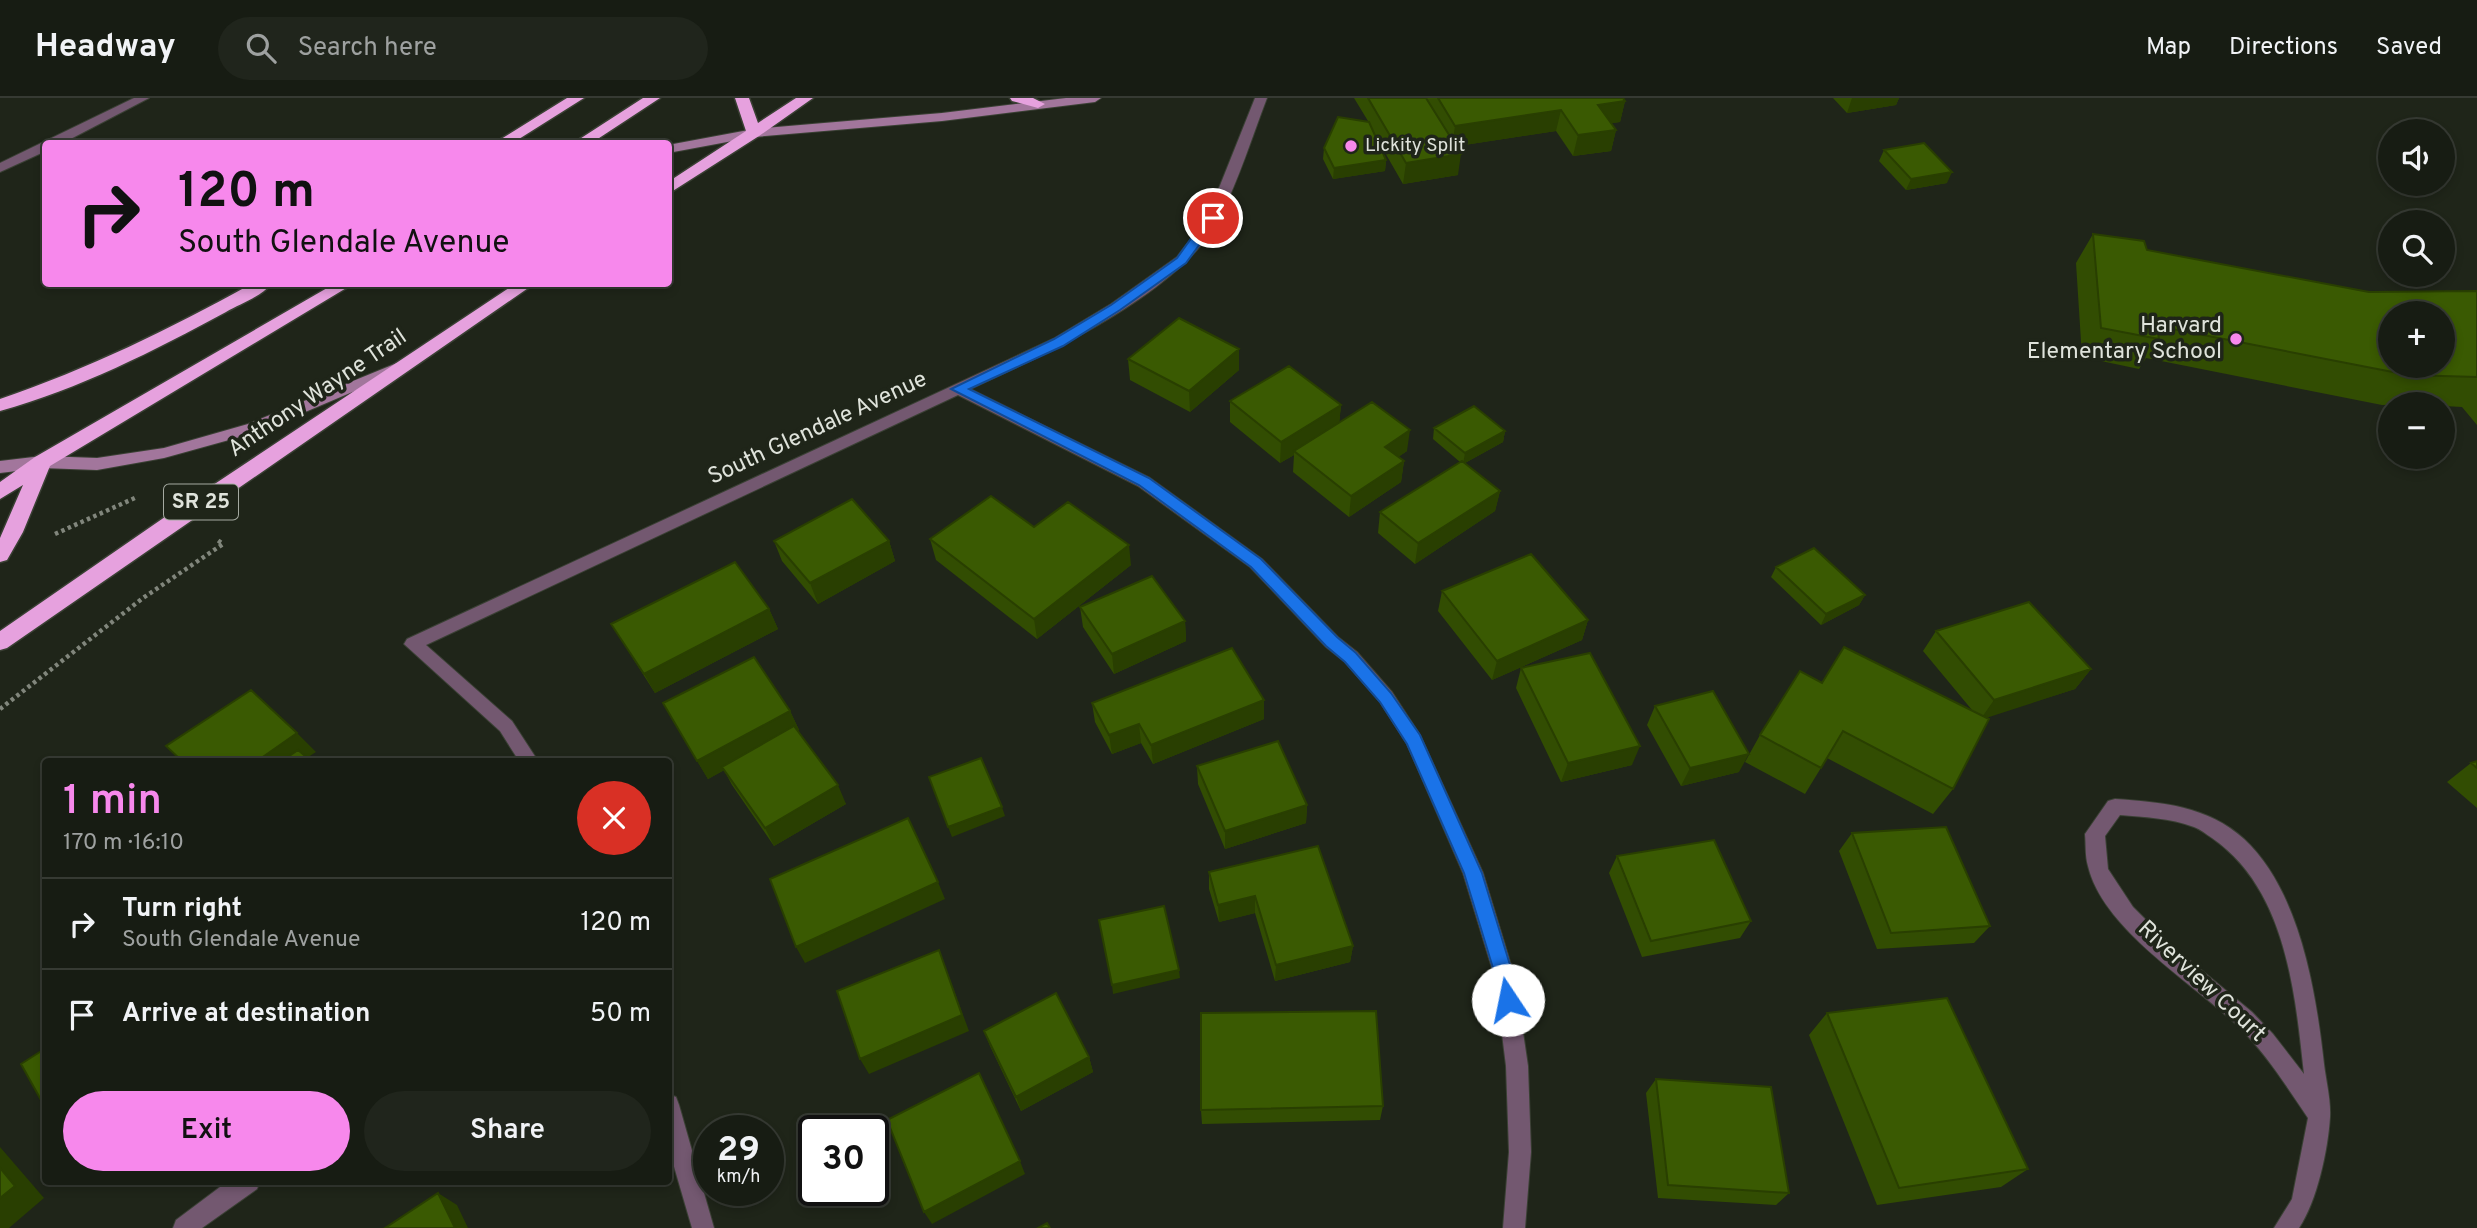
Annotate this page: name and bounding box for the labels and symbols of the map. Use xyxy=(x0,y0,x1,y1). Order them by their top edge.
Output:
place label: Lickity Split xyxy=(1365,134,1465,158)
marker: Lickity Split xyxy=(1343,138,1359,154)
pin xyxy=(1183,188,1243,248)
place label: Harvard Elementary School xyxy=(2027,312,2222,367)
street label: Anthony Wayne Trail xyxy=(223,323,413,465)
marker: Harvard Elementary School xyxy=(2228,331,2244,347)
street label: South Glendale Avenue xyxy=(704,366,932,492)
road number: SR 25 xyxy=(164,484,238,520)
street label: Riverview Court xyxy=(2131,915,2271,1049)
position arrow xyxy=(1471,963,1545,1037)
speed limit sign: 30 xyxy=(798,1115,889,1206)

